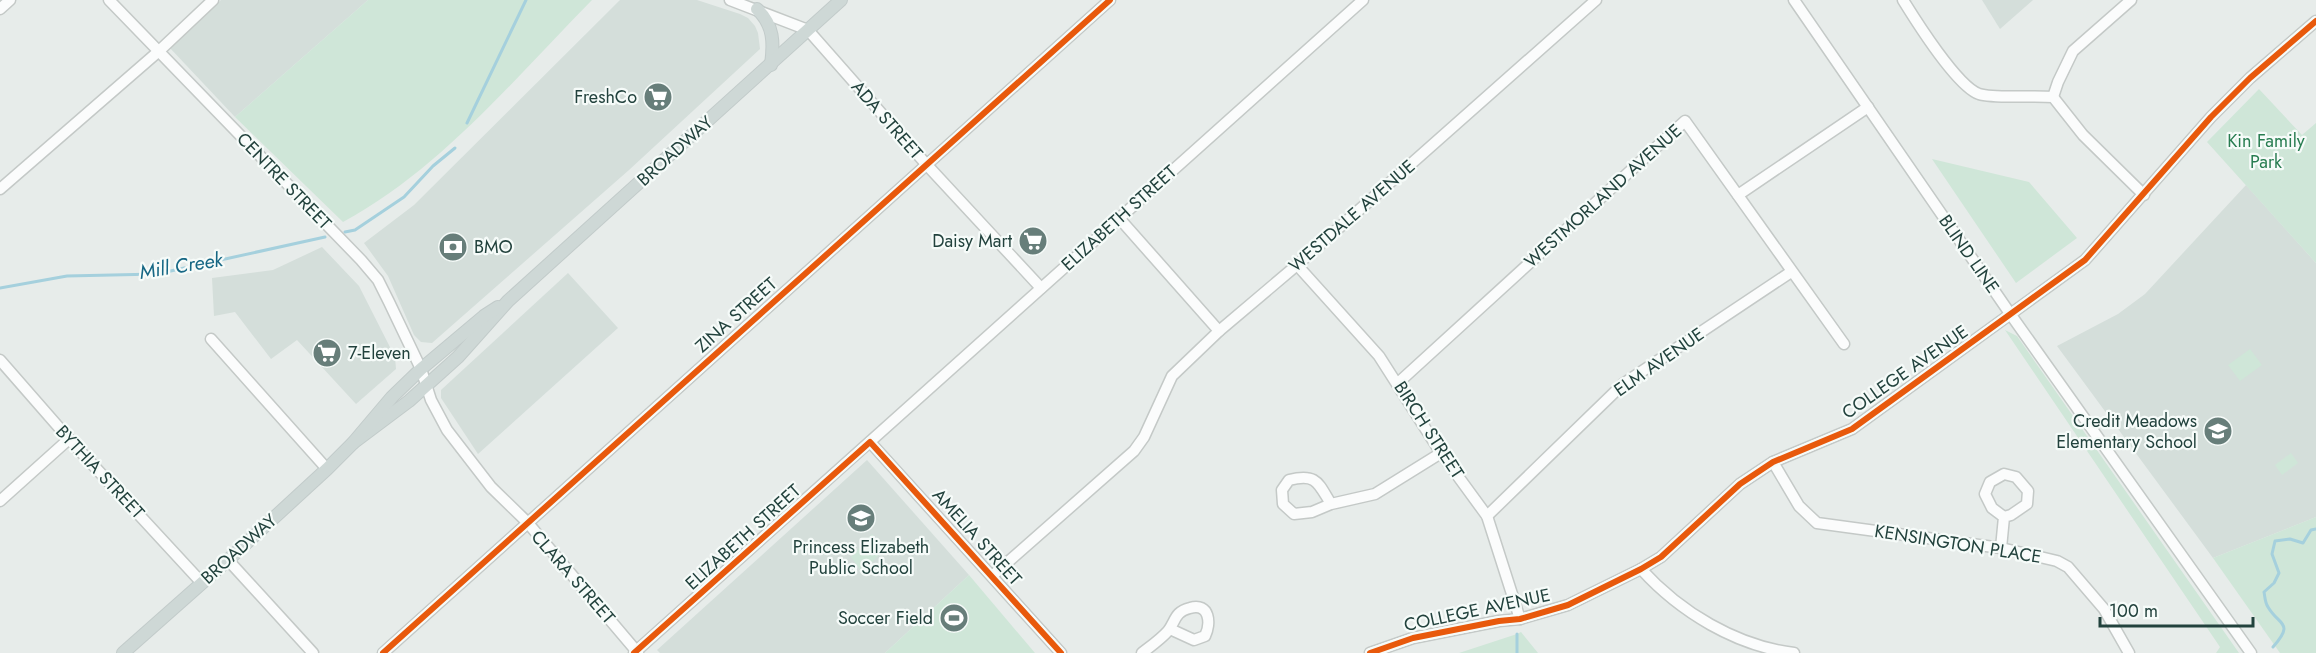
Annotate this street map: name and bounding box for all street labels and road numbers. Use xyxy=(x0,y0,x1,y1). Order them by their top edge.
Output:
street label: ADA STREET xyxy=(845,75,929,166)
street label: BROADWAY xyxy=(631,109,719,192)
street label: WESTMORLAND AVENUE xyxy=(1519,118,1687,274)
street label: CENTRE STREET xyxy=(231,126,338,236)
street label: WESTDALE AVENUE xyxy=(1283,154,1421,278)
street label: ELIZABETH STREET xyxy=(1056,159,1183,277)
street label: BLIND LINE xyxy=(1932,209,2006,299)
street label: ZINA STREET xyxy=(689,271,783,359)
street label: COLLEGE AVENUE xyxy=(1837,319,1973,425)
street label: ELM AVENUE xyxy=(1609,321,1709,403)
street label: BIRCH STREET xyxy=(1388,376,1471,484)
street label: BYTHIA STREET xyxy=(50,419,151,525)
street label: ELIZABETH STREET xyxy=(680,478,807,596)
street label: AMELIA STREET xyxy=(926,483,1028,592)
street label: BROADWAY xyxy=(195,507,283,590)
street label: KENSINGTON PLACE xyxy=(1873,518,2043,570)
street label: CLARA STREET xyxy=(525,524,622,630)
street label: COLLEGE AVENUE xyxy=(1401,582,1553,638)

